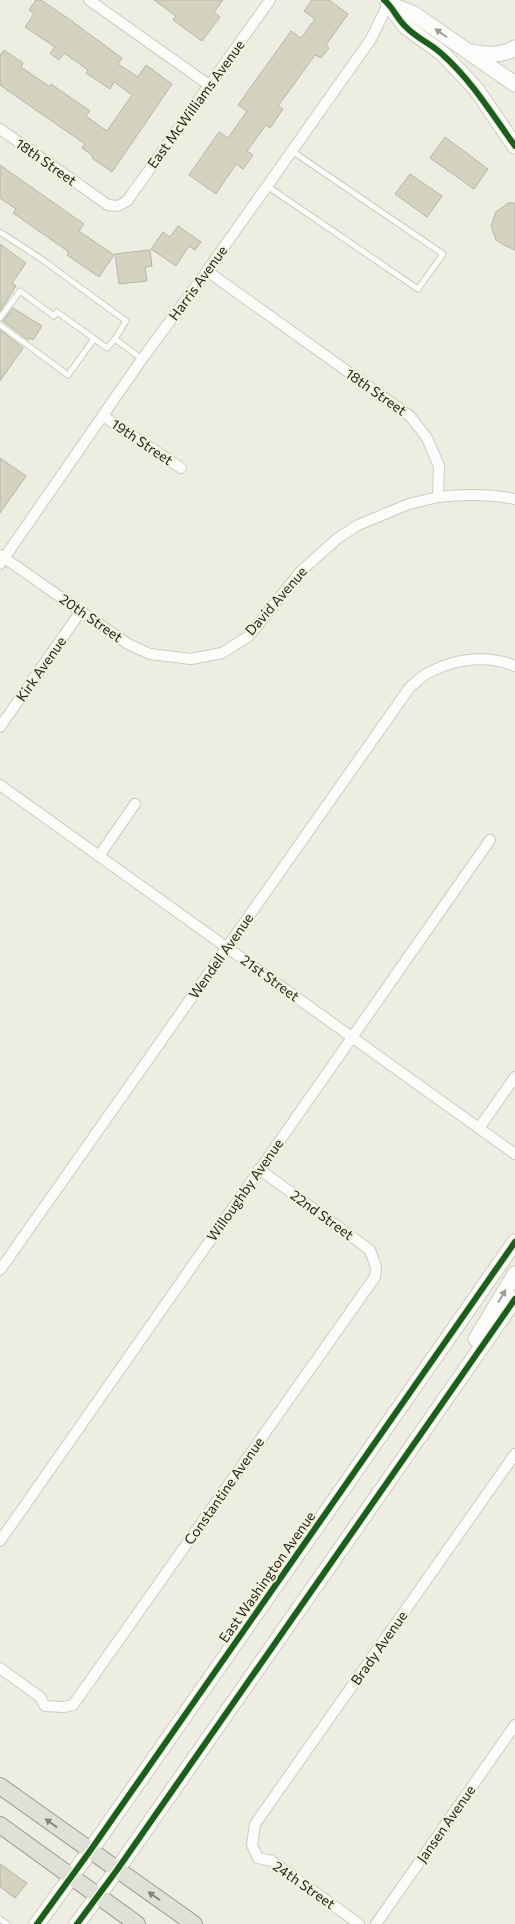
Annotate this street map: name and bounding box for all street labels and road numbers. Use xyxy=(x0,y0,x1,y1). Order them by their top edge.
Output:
street label: East McWilliams Avenue xyxy=(143,36,248,171)
street label: 18th Street xyxy=(13,134,80,189)
street label: Harris Avenue xyxy=(165,242,230,323)
street label: 18th Street xyxy=(343,364,410,419)
street label: 19th Street xyxy=(108,415,176,468)
street label: David Avenue xyxy=(241,563,310,639)
street label: 20th Street xyxy=(57,590,126,646)
street label: Kirk Avenue xyxy=(12,633,69,705)
street label: Wendell Avenue xyxy=(185,910,256,1002)
street label: 21st Street xyxy=(238,951,303,1005)
street label: Willoughby Avenue xyxy=(203,1135,286,1244)
street label: 22nd Street xyxy=(287,1186,357,1243)
street label: Constantine Avenue xyxy=(180,1434,267,1548)
street label: East Washington Avenue xyxy=(215,1508,318,1646)
street label: Brady Avenue xyxy=(347,1607,410,1688)
street label: Jansen Avenue xyxy=(413,1782,479,1866)
street label: 24th Street xyxy=(270,1857,339,1912)

